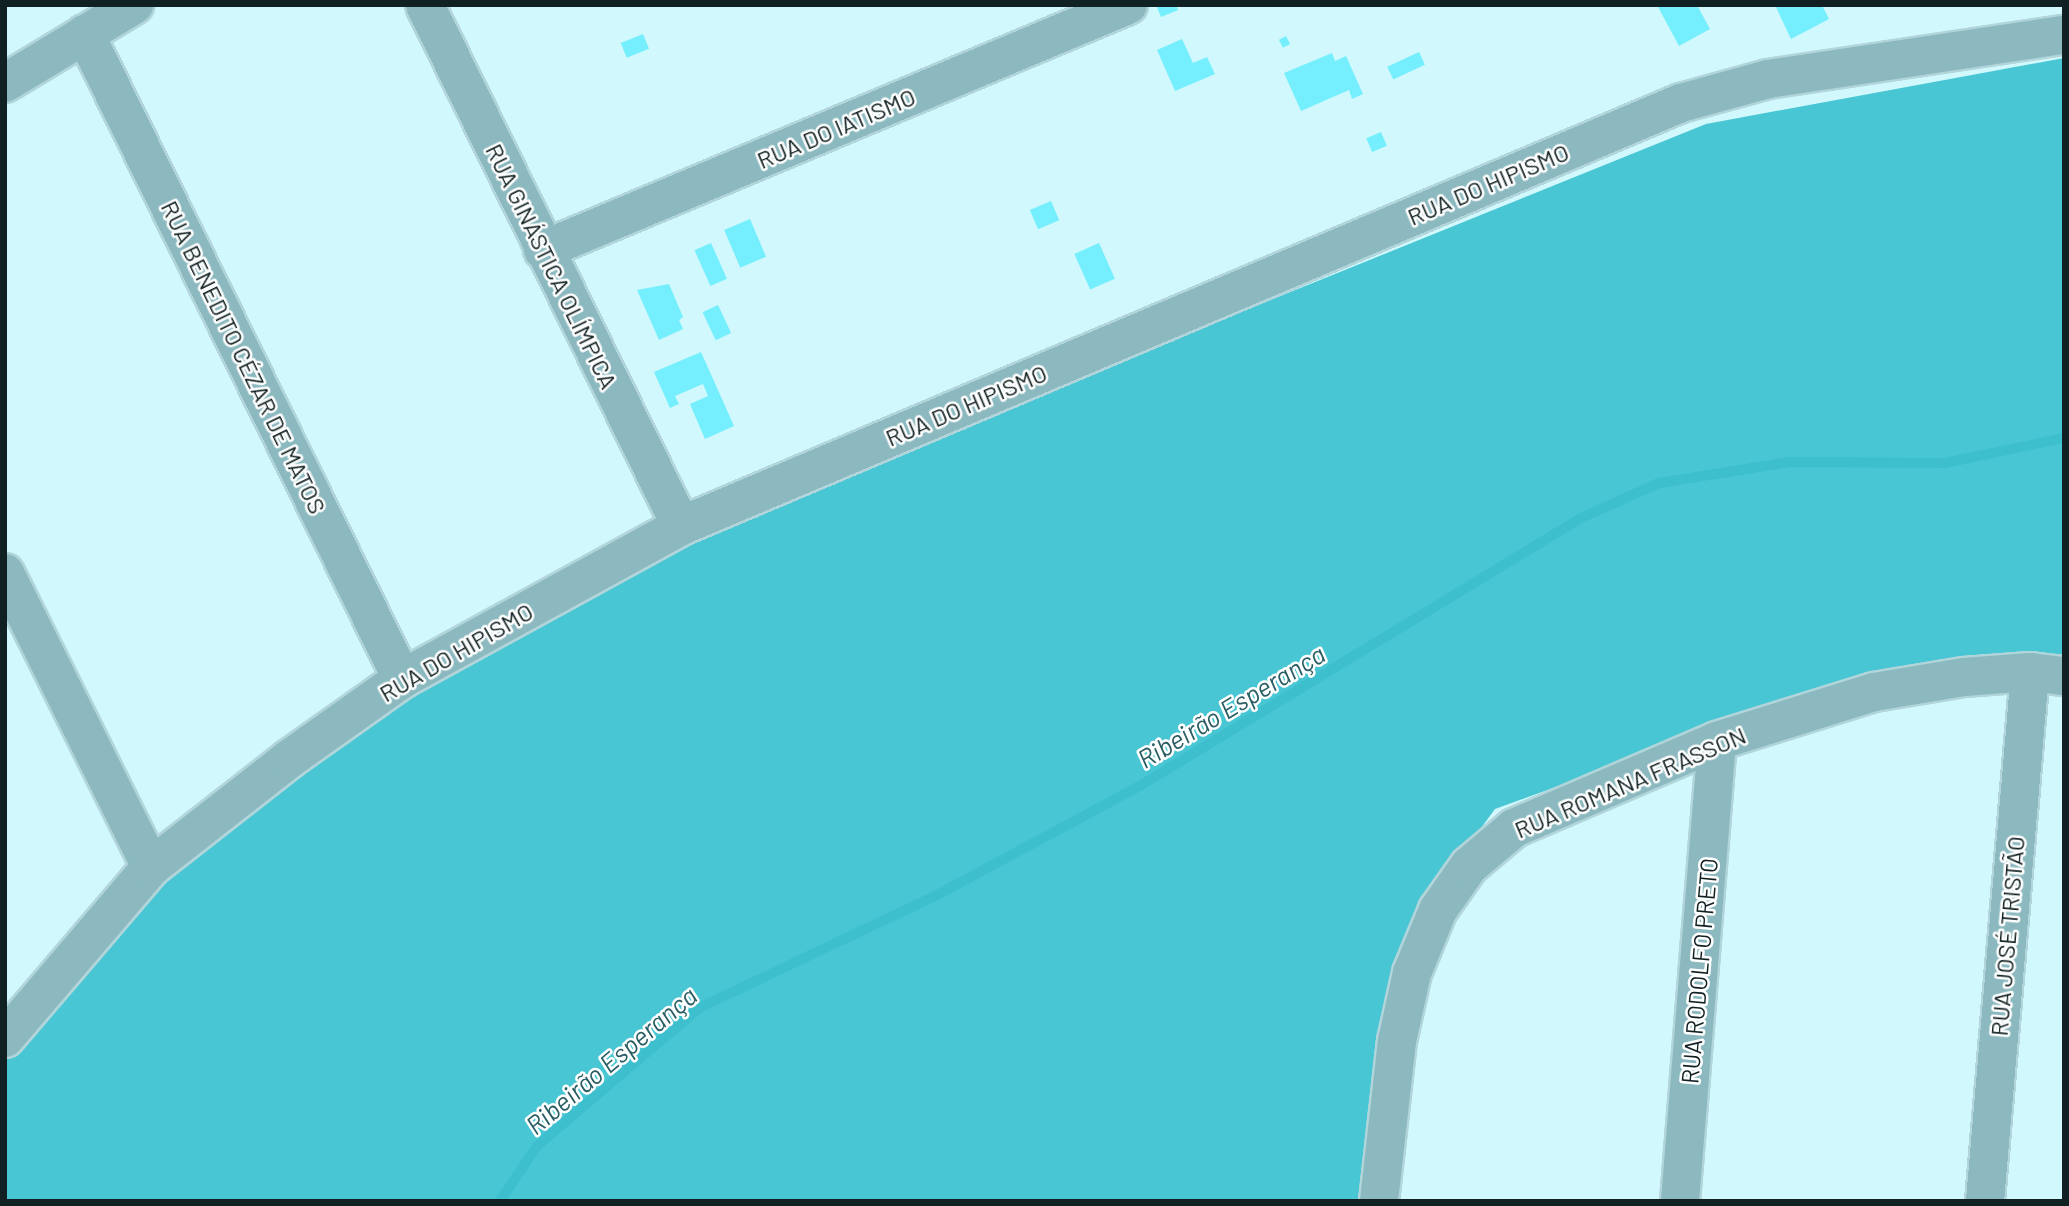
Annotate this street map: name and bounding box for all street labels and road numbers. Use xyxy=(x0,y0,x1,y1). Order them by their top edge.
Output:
street label: RUA DO IATISMO xyxy=(753,82,919,174)
street label: RUA DO HIPISMO xyxy=(1403,137,1573,231)
street label: RUA GINÁSTICA OLÍMPICA xyxy=(480,139,624,393)
street label: RUA BENEDITO CÉZAR DE MATOS xyxy=(155,196,333,518)
street label: RUA DO HIPISMO xyxy=(881,358,1051,452)
street label: RUA DO HIPISMO xyxy=(374,596,538,708)
street label: RUA ROMANA FRASSON xyxy=(1510,720,1750,844)
street label: RUA JOSÉ TRISTÃO xyxy=(1984,835,2030,1037)
street label: RUA RODOLFO PRETO xyxy=(1675,857,1723,1085)

